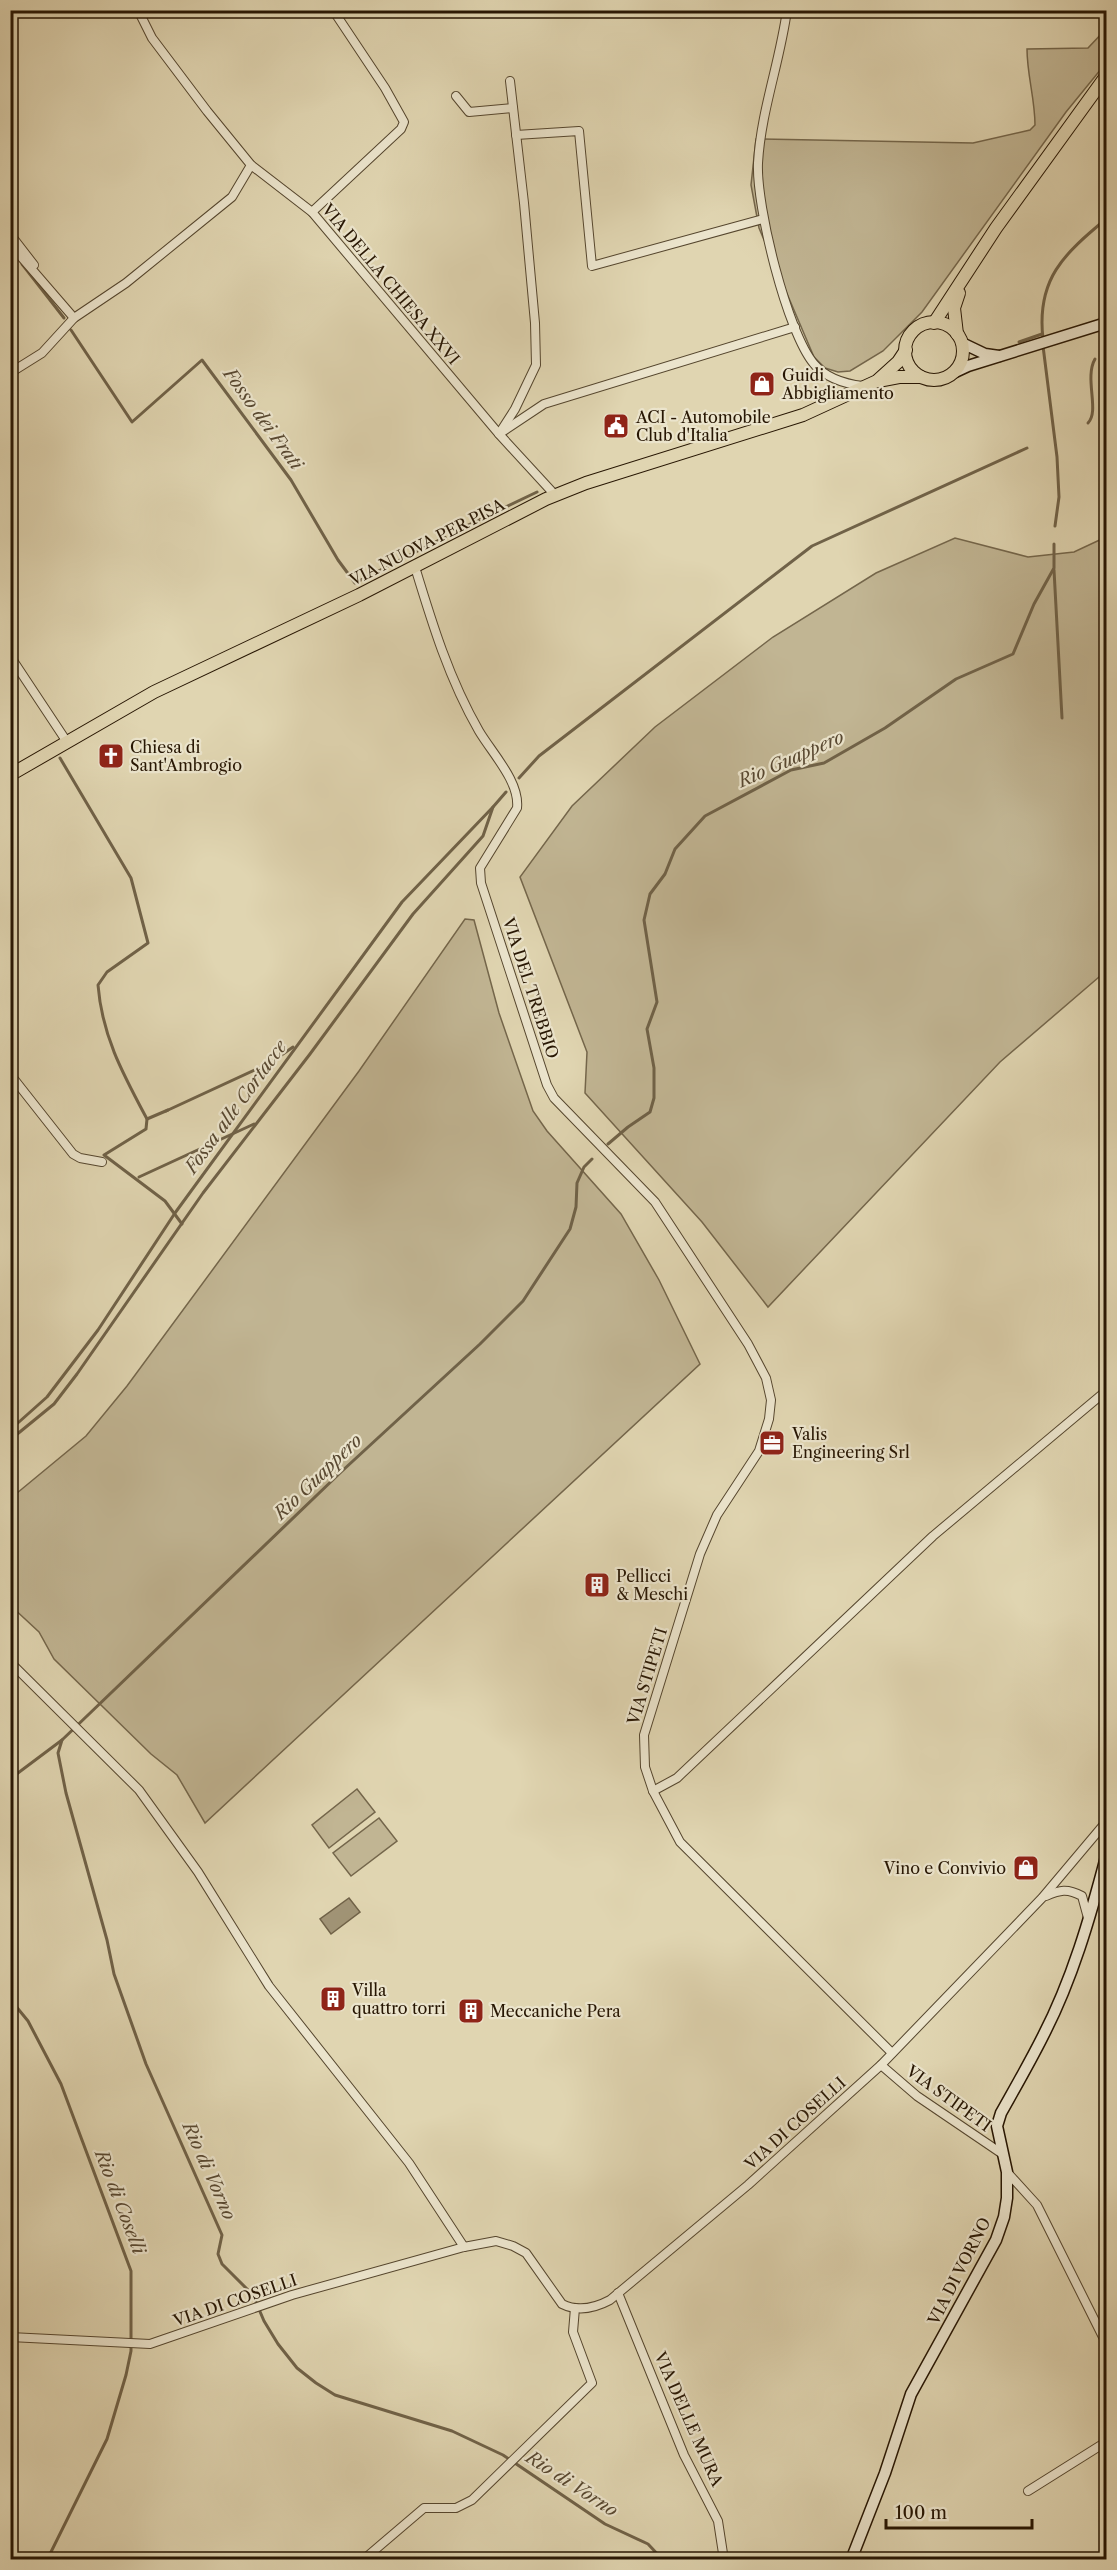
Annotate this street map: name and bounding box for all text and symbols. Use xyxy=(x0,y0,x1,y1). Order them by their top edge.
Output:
street label: VIA DELLA CHIESA XXVI xyxy=(317,199,464,368)
water label: Fosso dei Frati xyxy=(218,362,308,475)
place label: Guidi Abbigliamento xyxy=(781,365,894,403)
shop icon: Guidi Abbigliamento xyxy=(747,369,777,399)
place label: ACI - Automobile Club d'Italia xyxy=(635,407,771,445)
public building icon: ACI - Automobile Club d'Italia xyxy=(601,411,631,441)
street label: VIA NUOVA PER PISA xyxy=(345,494,509,590)
water label: Rio Guappero xyxy=(733,726,847,793)
place label: Chiesa di Sant'Ambrogio xyxy=(130,737,242,775)
church icon: Chiesa di Sant'Ambrogio xyxy=(96,741,126,771)
street label: VIA DEL TREBBIO xyxy=(498,914,563,1061)
water label: Fossa alle Cortacce xyxy=(179,1035,292,1179)
place label: Valis Engineering Srl xyxy=(791,1424,910,1462)
office icon: Valis Engineering Srl xyxy=(757,1428,787,1458)
water label: Rio Guappero xyxy=(268,1430,367,1526)
place label: Pellicci & Meschi xyxy=(616,1566,688,1604)
building icon: Pellicci & Meschi xyxy=(582,1570,612,1600)
street label: VIA STIPETI xyxy=(622,1625,671,1728)
shop icon: Vino e Convivio xyxy=(1011,1853,1041,1883)
place label: Vino e Convivio xyxy=(883,1858,1006,1878)
place label: Villa quattro torri xyxy=(351,1980,446,2018)
building icon: Villa quattro torri xyxy=(318,1984,348,2014)
building icon: Meccaniche Pera xyxy=(456,1996,486,2026)
place label: Meccaniche Pera xyxy=(490,2001,621,2021)
street label: VIA STIPETI xyxy=(902,2060,995,2136)
street label: VIA DI COSELLI xyxy=(739,2072,850,2174)
water label: Rio di Vorno xyxy=(177,2117,240,2223)
water label: Rio di Coselli xyxy=(89,2145,150,2258)
street label: VIA DI VORNO xyxy=(923,2214,995,2329)
street label: VIA DI COSELLI xyxy=(170,2269,299,2331)
street label: VIA DELLE MURA xyxy=(650,2348,728,2490)
water label: Rio di Vorno xyxy=(520,2445,622,2522)
scale bar xyxy=(886,2492,1032,2530)
text: 100 m xyxy=(895,2502,947,2524)

